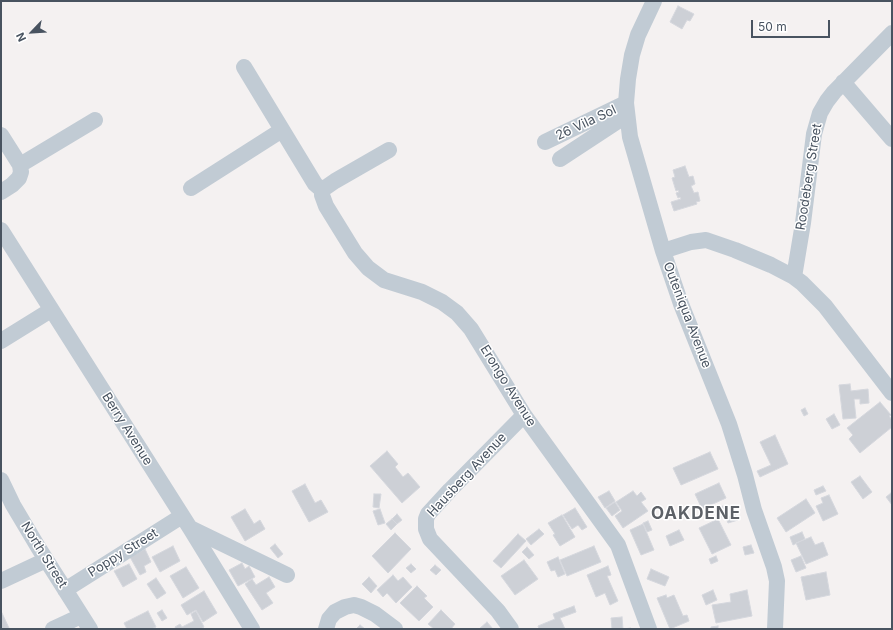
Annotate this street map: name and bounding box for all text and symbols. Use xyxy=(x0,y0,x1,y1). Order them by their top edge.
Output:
north arrow xyxy=(12,12,52,52)
scale bar xyxy=(753,12,832,38)
text: 50 m xyxy=(758,19,787,34)
text: N xyxy=(13,30,29,44)
street label: 26 Vila Sol xyxy=(553,102,619,144)
street label: Roodeberg Street xyxy=(793,123,825,231)
street label: Outeniqua Avenue xyxy=(660,260,714,370)
street label: Erongo Avenue xyxy=(477,342,539,430)
street label: Berry Avenue xyxy=(98,390,156,468)
street label: Hausberg Avenue xyxy=(424,430,510,520)
district label: OAKDENE xyxy=(651,504,741,524)
street label: North Street xyxy=(18,519,70,591)
street label: Poppy Street xyxy=(85,525,161,581)

